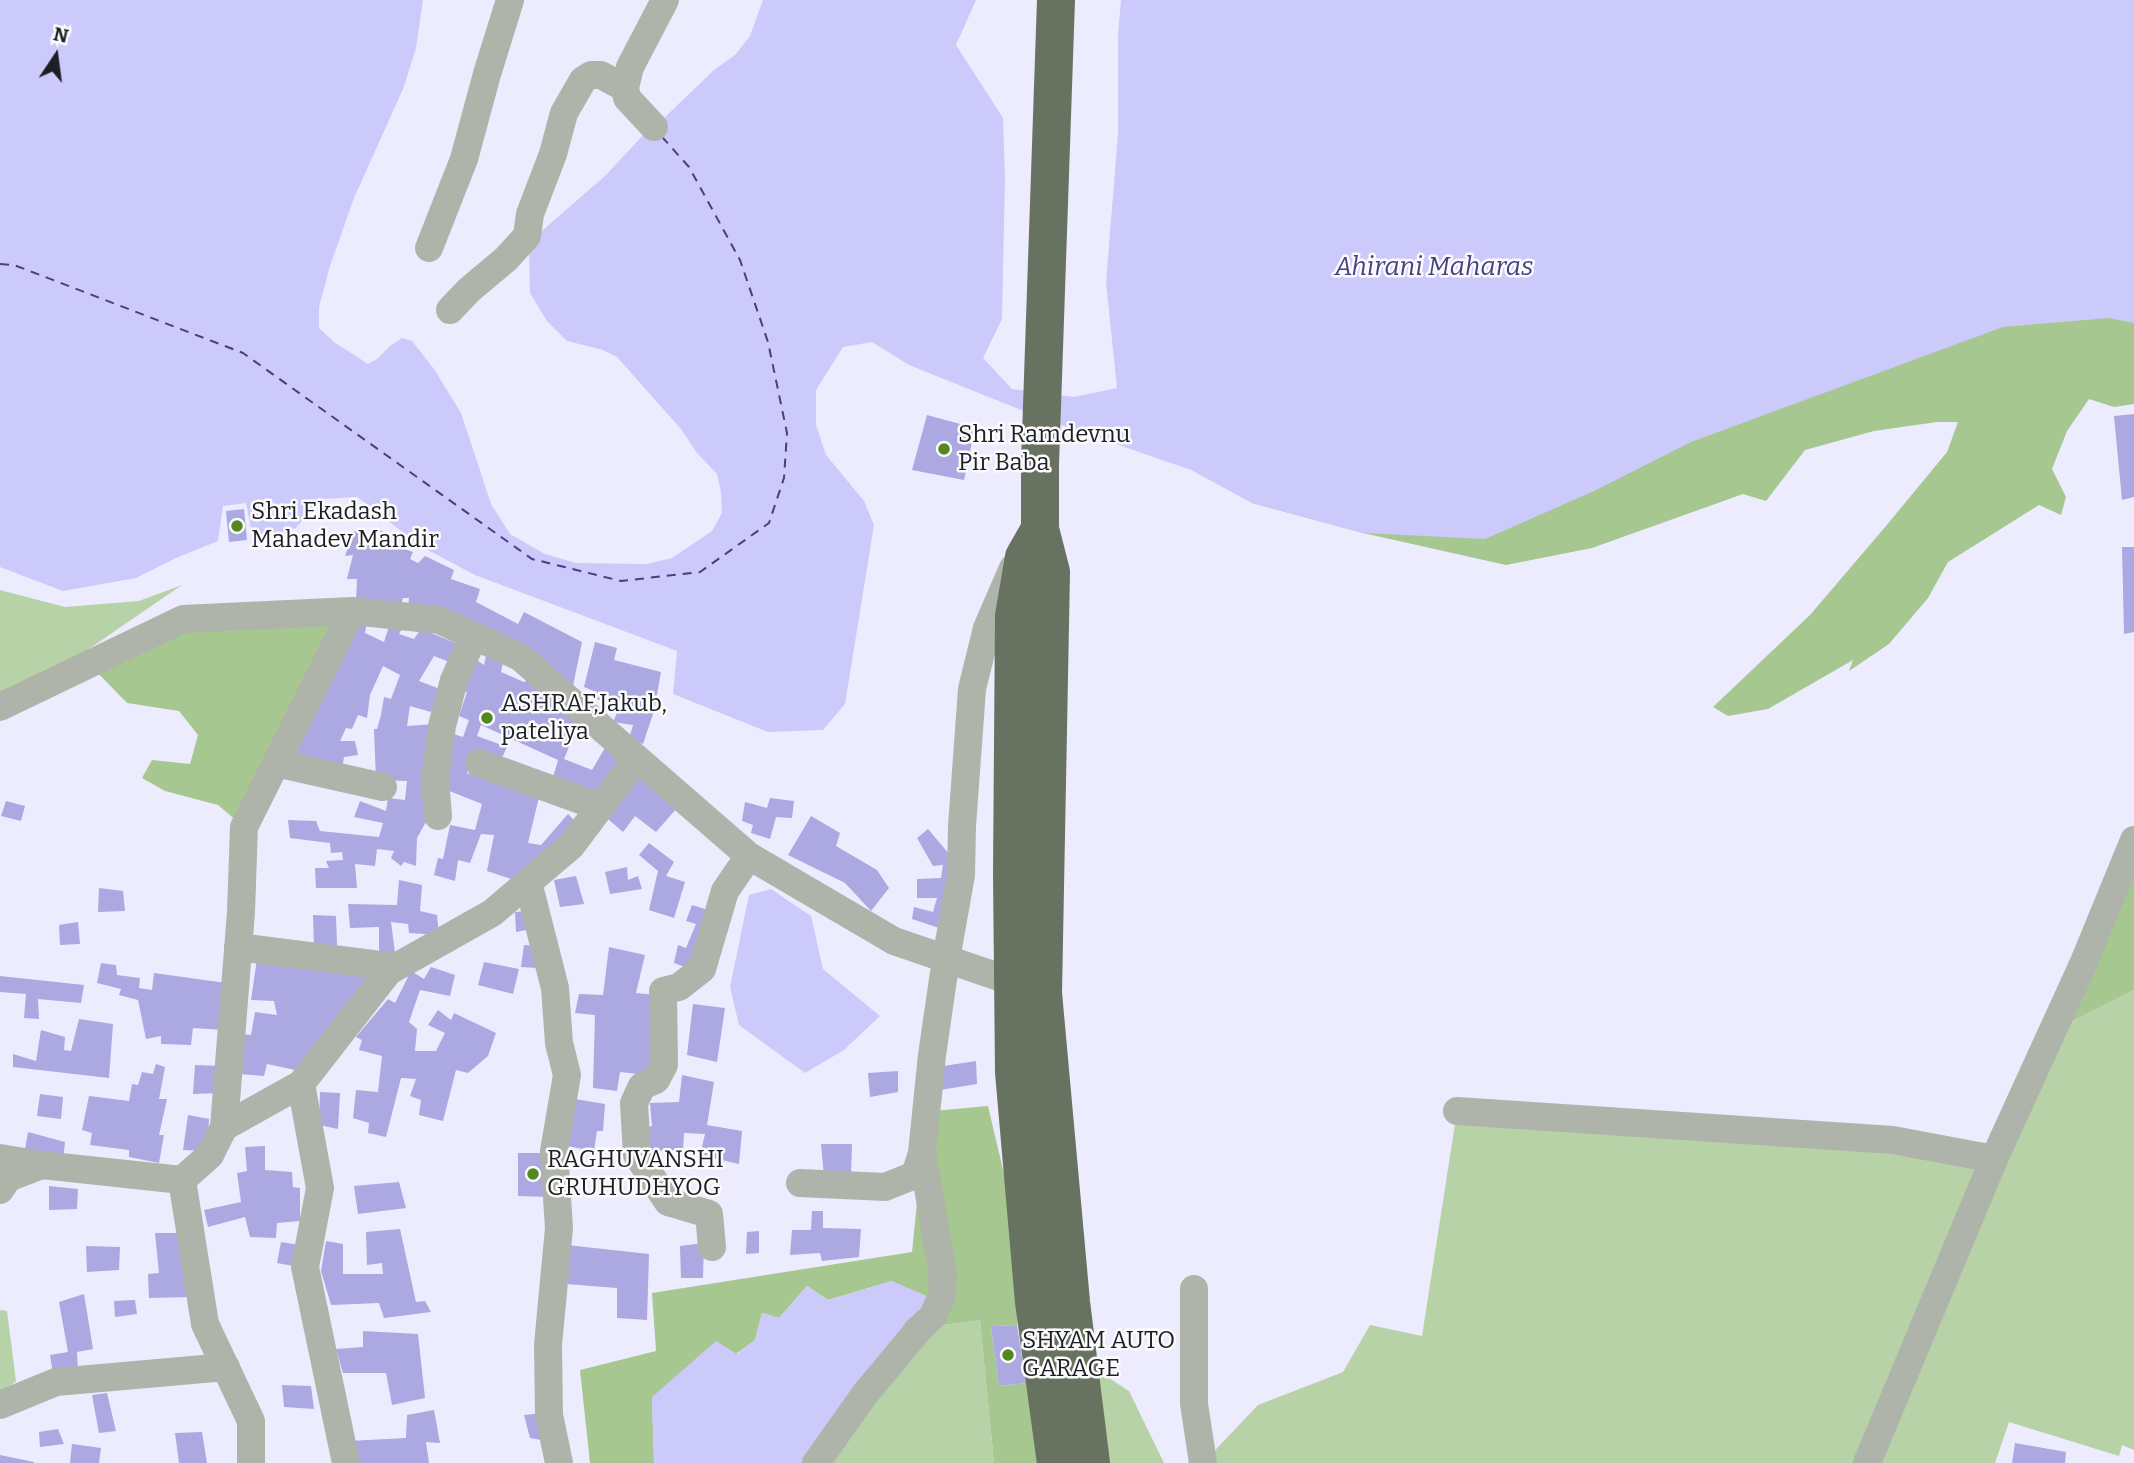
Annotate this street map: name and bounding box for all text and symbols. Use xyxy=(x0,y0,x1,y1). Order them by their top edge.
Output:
north arrow xyxy=(21,21,91,91)
text: N xyxy=(51,22,71,48)
water label: Ahirani Maharas xyxy=(1335,252,1533,284)
place label: Shri Ramdevnu Pir Baba xyxy=(958,421,1130,477)
marker: Shri Ramdevnu Pir Baba xyxy=(936,441,952,457)
place label: Shri Ekadash Mahadev Mandir xyxy=(251,498,439,554)
marker: Shri Ekadash Mahadev Mandir xyxy=(229,518,245,534)
place label: ASHRAF,Jakub, pateliya xyxy=(501,690,667,746)
marker: ASHRAF,Jakub, pateliya xyxy=(479,710,495,726)
place label: RAGHUVANSHI GRUHUDHYOG xyxy=(547,1146,724,1202)
marker: RAGHUVANSHI GRUHUDHYOG xyxy=(525,1166,541,1182)
place label: SHYAM AUTO GARAGE xyxy=(1022,1327,1175,1383)
marker: SHYAM AUTO GARAGE xyxy=(1000,1347,1016,1363)

